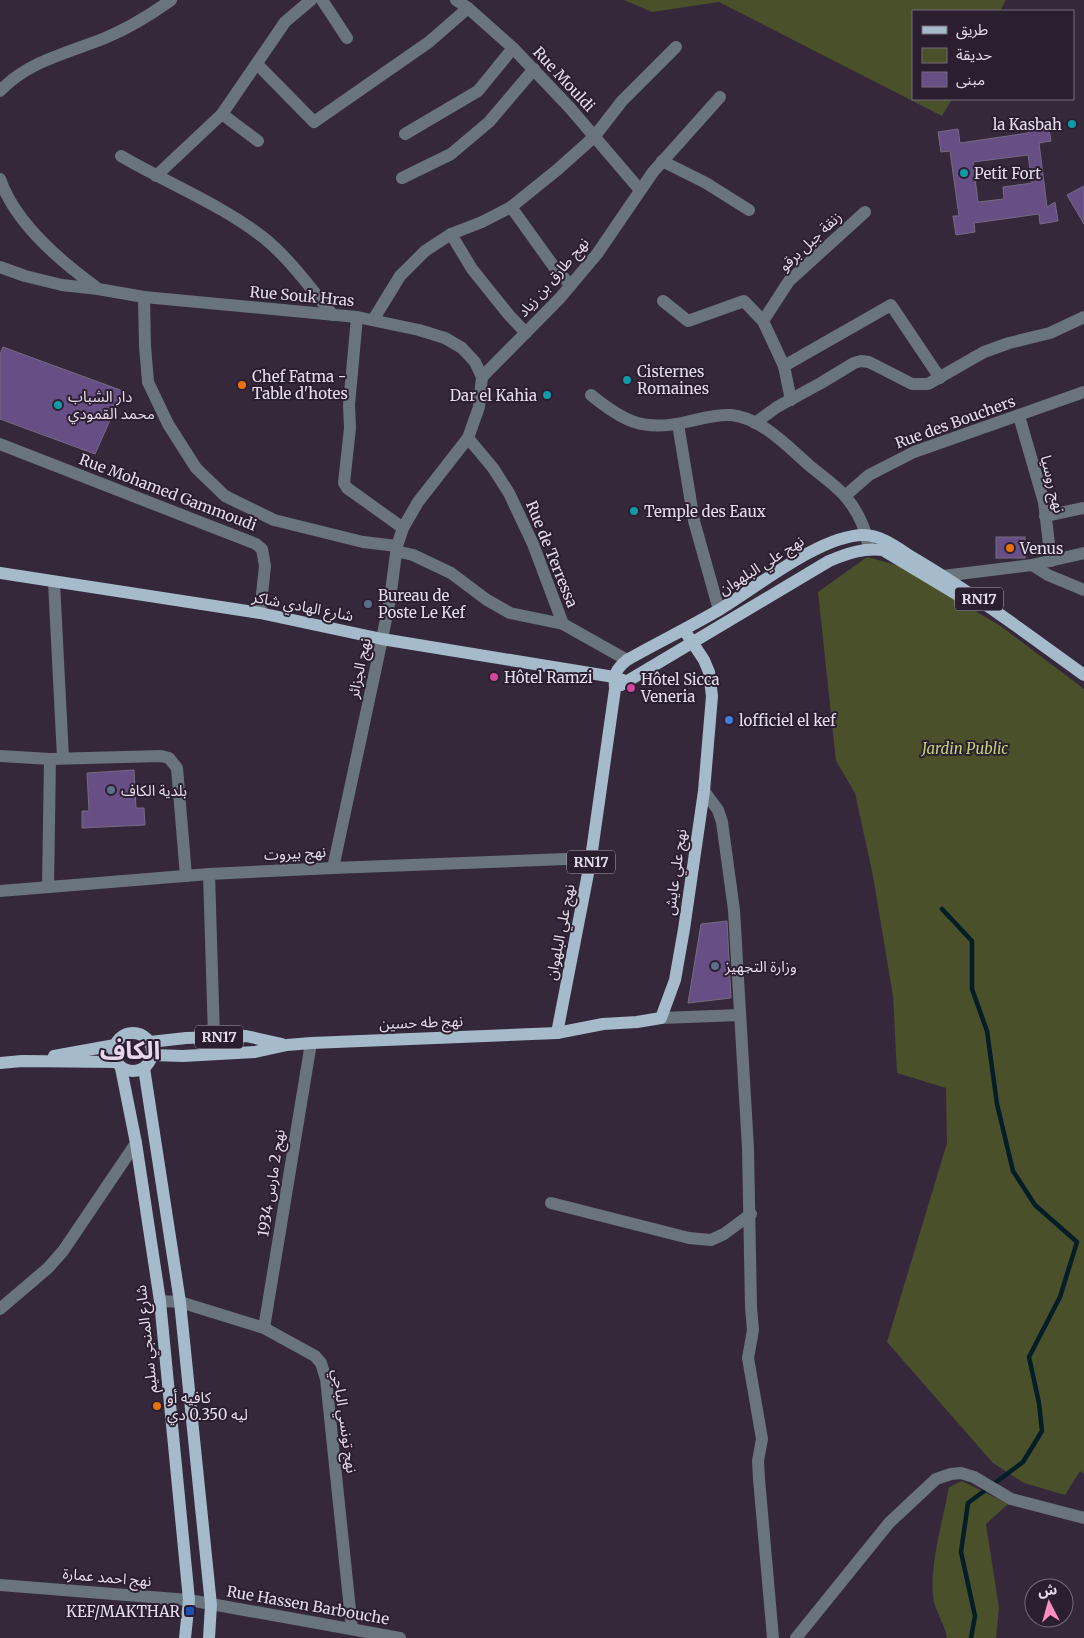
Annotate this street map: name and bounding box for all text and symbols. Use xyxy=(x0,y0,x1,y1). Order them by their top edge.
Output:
legend xyxy=(912,10,1074,100)
text: طريق xyxy=(956,20,988,40)
street label: Rue Mouldi xyxy=(529,42,599,116)
text: حديقة xyxy=(956,45,992,64)
text: مبنى xyxy=(956,70,985,89)
place label: la Kasbah xyxy=(993,115,1062,134)
marker: la Kasbah xyxy=(1066,118,1078,130)
place label: Petit Fort xyxy=(974,164,1041,183)
marker: Petit Fort xyxy=(958,167,970,179)
street label: زنقة جبل برقو xyxy=(775,207,845,275)
street label: نهج طارق بن زياد xyxy=(513,233,595,323)
street label: Rue Souk Hras xyxy=(249,282,355,310)
place label: Cisternes Romaines xyxy=(637,362,709,398)
place label: Chef Fatma - Table d'hotes xyxy=(252,367,348,403)
marker: Cisternes Romaines xyxy=(621,374,633,386)
marker: Chef Fatma - Table d'hotes xyxy=(236,379,248,391)
place label: Dar el Kahia xyxy=(450,386,537,405)
place label: دار الشباب محمد القمودي xyxy=(68,387,155,425)
marker: Dar el Kahia xyxy=(541,389,553,401)
street label: Rue des Bouchers xyxy=(892,391,1018,453)
marker: دار الشباب محمد القمودي xyxy=(52,399,64,411)
street label: Rue Mohamed Gammoudi xyxy=(77,449,259,535)
street label: نهج روسيا xyxy=(1034,453,1069,516)
street label: Rue de Terressa xyxy=(522,498,582,610)
place label: Temple des Eaux xyxy=(644,502,766,521)
marker: Temple des Eaux xyxy=(628,505,640,517)
street label: نهج علي البلهوان xyxy=(715,531,809,601)
place label: Venus xyxy=(1019,539,1063,558)
marker: Venus xyxy=(1004,542,1016,554)
place label: Bureau de Poste Le Kef xyxy=(378,586,467,622)
street label: شارع الهادي شاكر xyxy=(249,587,355,628)
road number: RN17 xyxy=(955,588,1003,610)
marker: Bureau de Poste Le Kef xyxy=(362,598,374,610)
street label: نهج الجزائر xyxy=(343,636,378,701)
place label: Hôtel Ramzi xyxy=(504,668,593,687)
place label: Hôtel Sicca Veneria xyxy=(640,670,720,706)
marker: Hôtel Ramzi xyxy=(488,671,500,683)
marker: Hôtel Sicca Veneria xyxy=(625,682,637,694)
place label: lofficiel el kef xyxy=(739,711,837,730)
marker: lofficiel el kef xyxy=(723,714,735,726)
park label: Jardin Public xyxy=(920,739,1008,758)
place label: بلدية الكاف xyxy=(121,781,187,800)
marker: بلدية الكاف xyxy=(105,784,117,796)
street label: نهج علي عايش xyxy=(660,828,693,917)
street label: نهج بيروت xyxy=(263,842,327,867)
road number: RN17 xyxy=(567,850,615,874)
street label: نهج علي البلهوان xyxy=(541,882,582,982)
place label: وزارة التجهيز xyxy=(724,957,797,976)
marker: وزارة التجهيز xyxy=(709,960,721,972)
street label: نهج طه حسين xyxy=(379,1011,463,1036)
road number: RN17 xyxy=(195,1026,243,1048)
district label: الكاف xyxy=(100,1034,160,1066)
street label: نهج 2 مارس 1934 xyxy=(253,1128,292,1239)
street label: شارع المنجي سليم xyxy=(131,1283,164,1394)
street label: نهج تونسي الباجي xyxy=(325,1368,362,1475)
place label: كافيه أو ليه 0.350 دي xyxy=(167,1388,248,1426)
marker: كافيه أو ليه 0.350 دي xyxy=(151,1400,163,1412)
street label: نهج احمد عمارة xyxy=(62,1564,152,1593)
north arrow xyxy=(1024,1578,1074,1628)
text: ش xyxy=(1037,1580,1058,1600)
street label: Rue Hassen Barbouche xyxy=(225,1581,391,1629)
place label: KEF/MAKTHAR xyxy=(66,1602,181,1621)
marker: KEF/MAKTHAR xyxy=(184,1605,196,1617)

